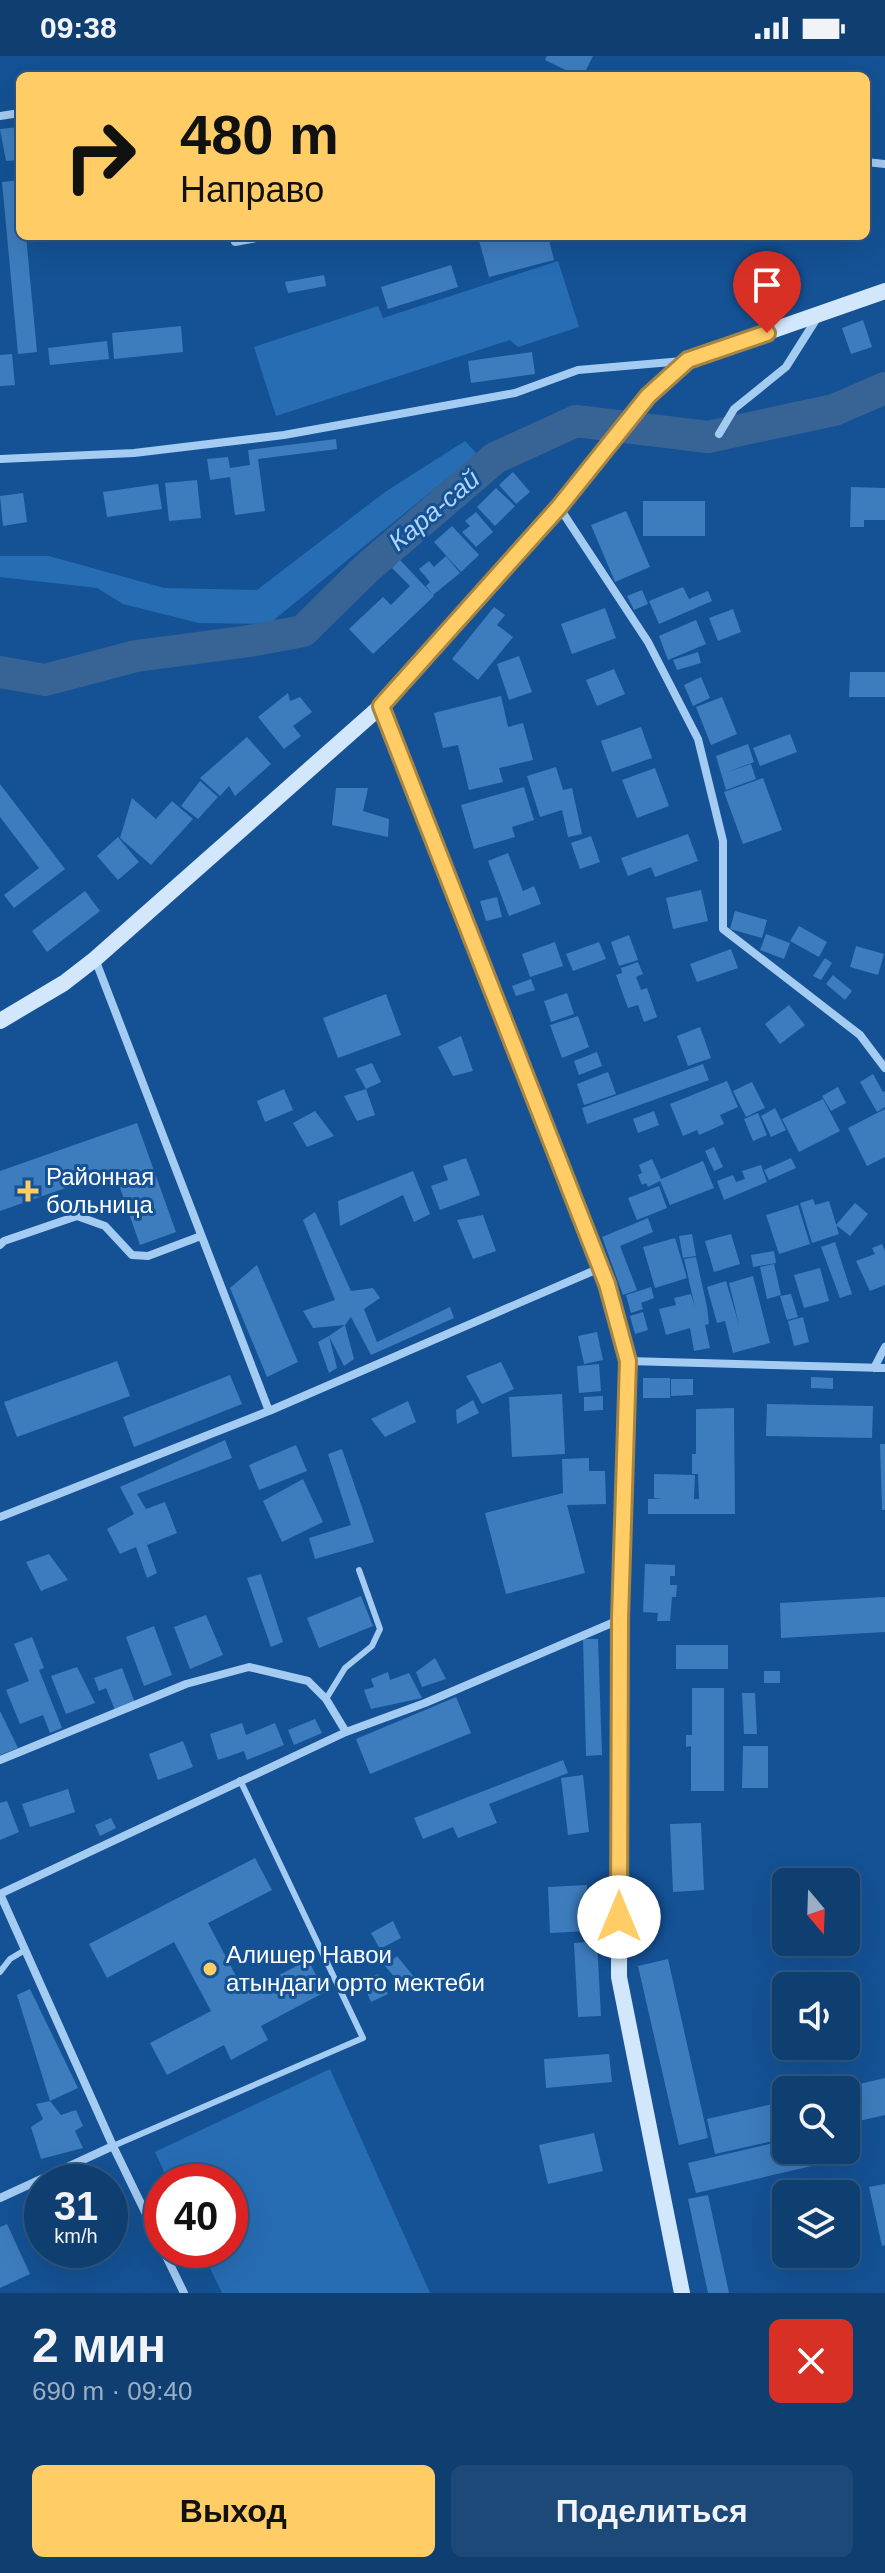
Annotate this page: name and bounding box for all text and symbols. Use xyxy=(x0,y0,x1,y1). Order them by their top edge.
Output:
text: 09:38 xyxy=(40,11,117,44)
text: 480 m xyxy=(180,103,339,166)
icon: right xyxy=(48,104,152,208)
text: Направо xyxy=(180,169,324,210)
pin xyxy=(733,251,801,333)
icon: arrive xyxy=(745,263,789,307)
water label: Кара-сай xyxy=(383,463,485,557)
place label: Районная больница xyxy=(46,1163,154,1218)
marker: Районная больница xyxy=(17,1180,39,1202)
north arrow xyxy=(772,1868,860,1956)
map controls xyxy=(772,1868,860,2268)
position arrow xyxy=(577,1875,661,1959)
place label: Алишер Навои атындаги орто мектеби xyxy=(226,1941,485,1996)
marker: Алишер Навои атындаги орто мектеби xyxy=(201,1960,219,1978)
button: sound xyxy=(772,1972,860,2060)
button: search xyxy=(772,2076,860,2164)
speed limit sign: 40 xyxy=(144,2164,248,2268)
button: layers xyxy=(772,2180,860,2268)
text: 31 xyxy=(54,2184,98,2228)
text: km/h xyxy=(54,2225,98,2247)
text: 2 мин xyxy=(32,2319,166,2372)
button: close xyxy=(769,2319,853,2403)
text: 690 m · 09:40 xyxy=(32,2376,192,2406)
button: Выход xyxy=(32,2465,435,2557)
button: Поделиться xyxy=(451,2465,853,2557)

